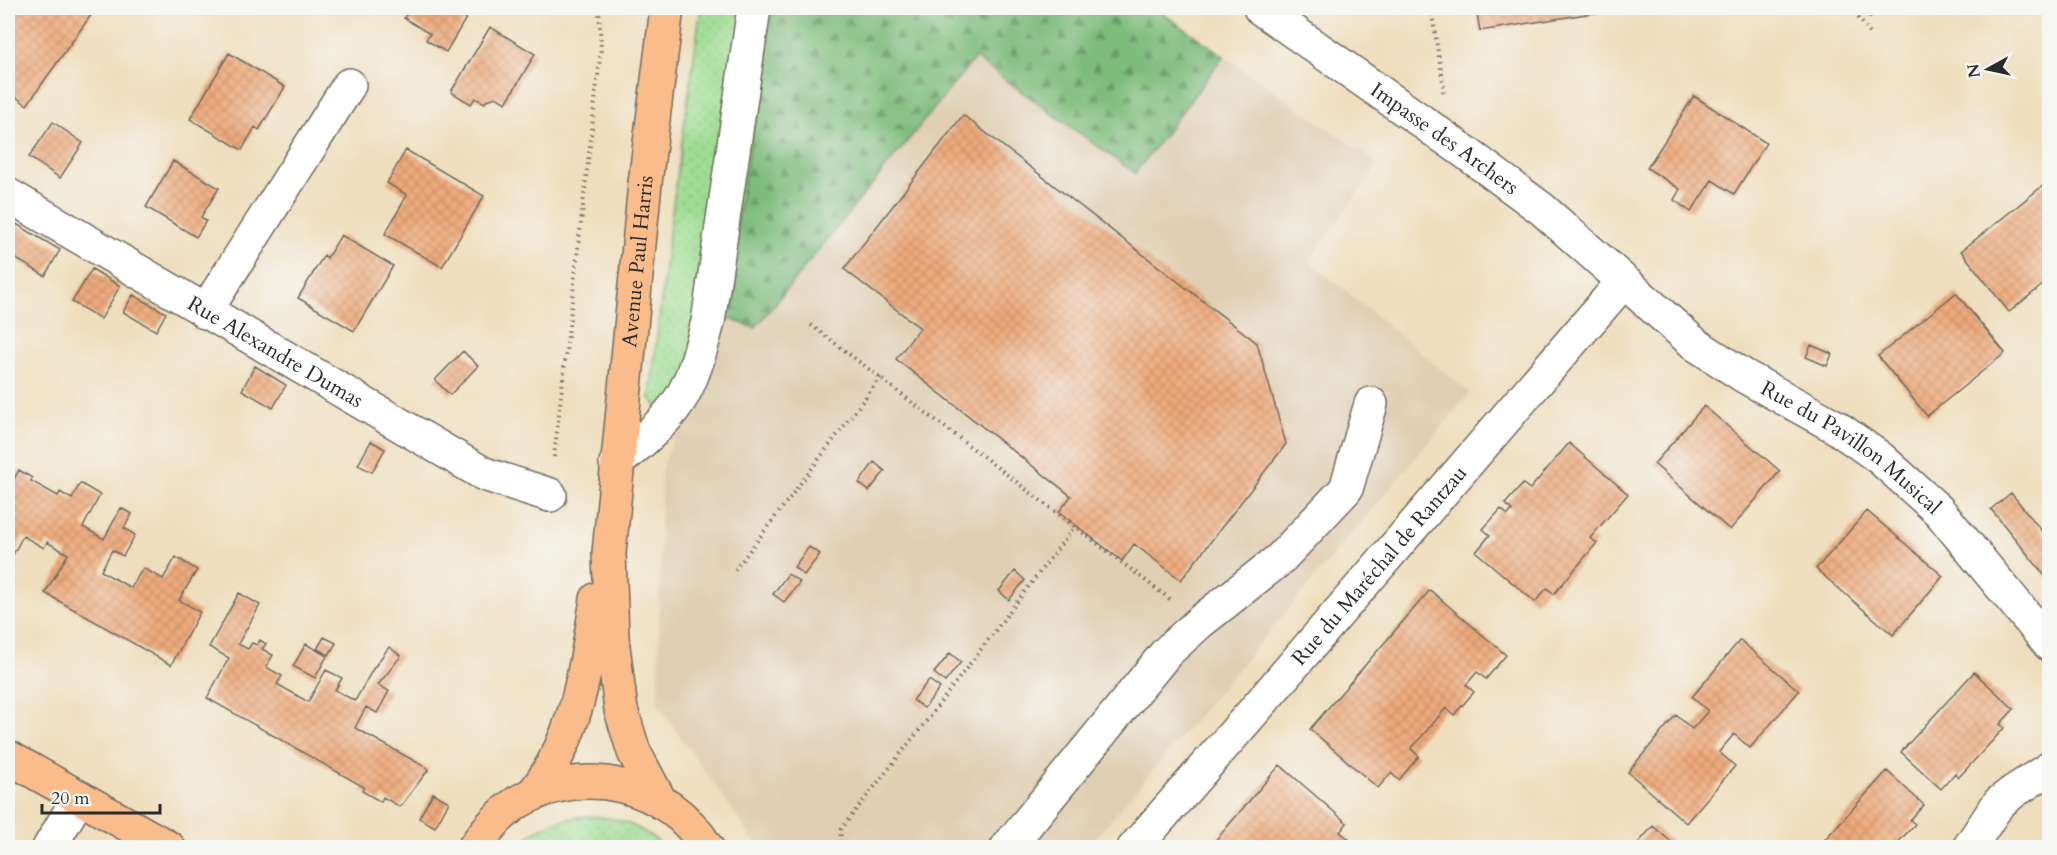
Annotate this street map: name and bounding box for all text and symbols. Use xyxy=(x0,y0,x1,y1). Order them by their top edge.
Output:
north arrow xyxy=(1958,39,2018,99)
text: N xyxy=(1962,62,1986,79)
street label: Impasse des Archers xyxy=(1365,75,1525,201)
street label: Avenue Paul Harris xyxy=(615,174,660,349)
street label: Rue Alexandre Dumas xyxy=(182,289,369,415)
street label: Rue du Pavillon Musical xyxy=(1756,374,1948,521)
street label: Rue du Maréchal de Rantzau xyxy=(1285,459,1473,672)
scale bar xyxy=(42,777,160,815)
text: 20 m xyxy=(51,786,90,811)

